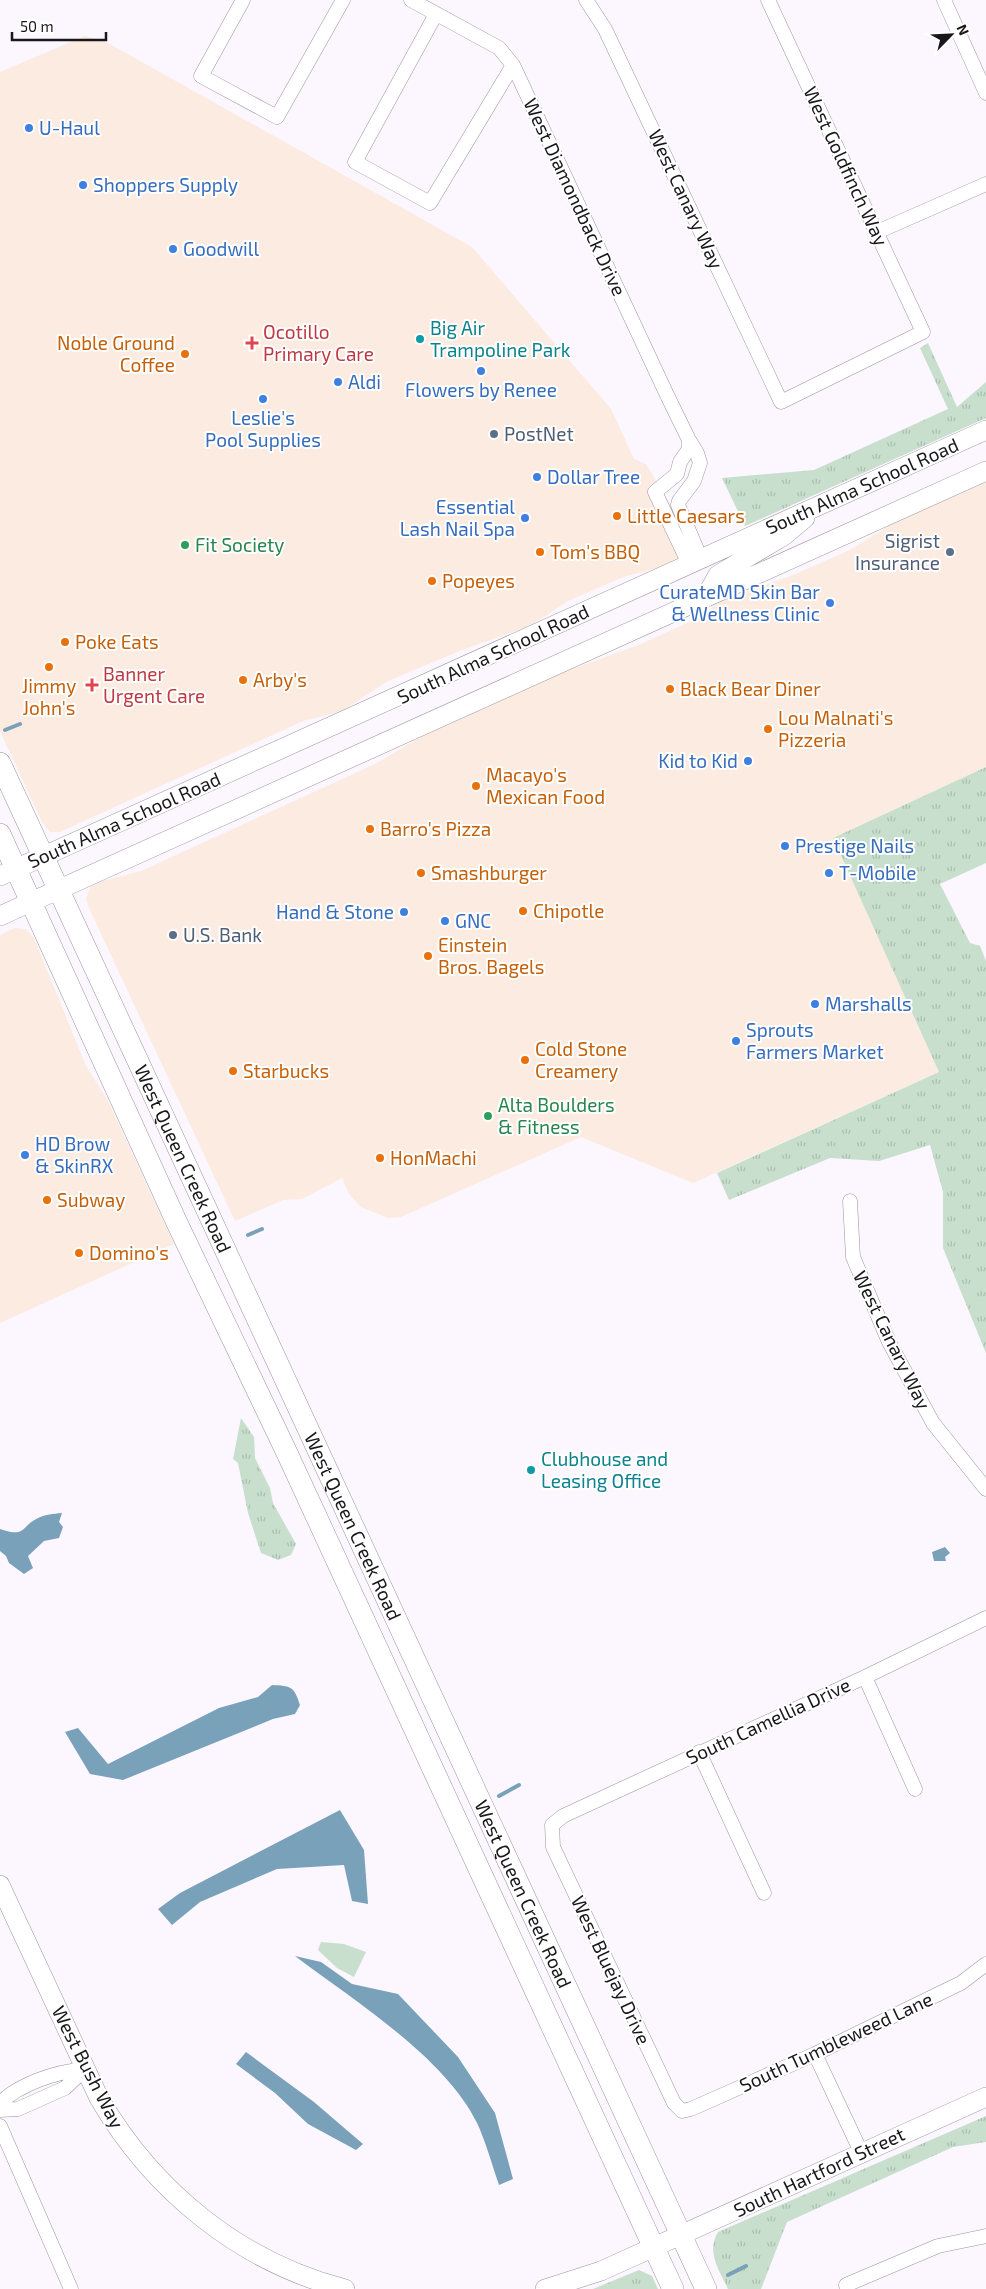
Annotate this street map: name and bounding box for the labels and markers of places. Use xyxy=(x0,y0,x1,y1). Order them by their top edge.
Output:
place label: U-Haul xyxy=(39,116,100,139)
marker: U-Haul xyxy=(23,122,35,134)
place label: Shoppers Supply xyxy=(93,173,238,196)
marker: Shoppers Supply xyxy=(77,179,89,191)
place label: Goodwill xyxy=(183,237,259,260)
marker: Goodwill xyxy=(167,243,179,255)
place label: Big Air Trampoline Park xyxy=(430,316,571,361)
place label: Ocotillo Primary Care xyxy=(263,320,374,365)
place label: Noble Ground Coffee xyxy=(57,331,175,376)
marker: Big Air Trampoline Park xyxy=(414,333,426,345)
marker: Ocotillo Primary Care xyxy=(245,336,259,350)
marker: Noble Ground Coffee xyxy=(179,348,191,360)
marker: Flowers by Renee xyxy=(475,365,487,377)
place label: Aldi xyxy=(348,370,381,393)
marker: Aldi xyxy=(332,376,344,388)
place label: Flowers by Renee xyxy=(405,378,557,401)
marker: Leslie's Pool Supplies xyxy=(257,393,269,405)
place label: Leslie's Pool Supplies xyxy=(205,406,321,451)
place label: PostNet xyxy=(504,422,574,445)
marker: PostNet xyxy=(488,428,500,440)
place label: Dollar Tree xyxy=(547,465,640,488)
marker: Dollar Tree xyxy=(531,471,543,483)
place label: Essential Lash Nail Spa xyxy=(400,495,515,540)
place label: Little Caesars xyxy=(627,504,745,527)
marker: Little Caesars xyxy=(611,510,623,522)
marker: Essential Lash Nail Spa xyxy=(519,512,531,524)
place label: Sigrist Insurance xyxy=(855,529,940,574)
place label: Fit Society xyxy=(195,533,284,556)
marker: Fit Society xyxy=(179,539,191,551)
place label: Tom's BBQ xyxy=(550,540,640,563)
marker: Tom's BBQ xyxy=(534,546,546,558)
marker: Sigrist Insurance xyxy=(944,546,956,558)
place label: Popeyes xyxy=(442,569,515,592)
marker: Popeyes xyxy=(426,575,438,587)
place label: CurateMD Skin Bar & Wellness Clinic xyxy=(659,580,820,625)
marker: CurateMD Skin Bar & Wellness Clinic xyxy=(824,597,836,609)
place label: Poke Eats xyxy=(75,630,159,653)
marker: Poke Eats xyxy=(59,636,71,648)
marker: Jimmy John's xyxy=(43,661,55,673)
place label: Banner Urgent Care xyxy=(103,662,205,707)
place label: Arby's xyxy=(253,668,307,691)
place label: Jimmy John's xyxy=(22,674,76,719)
marker: Arby's xyxy=(237,674,249,686)
place label: Black Bear Diner xyxy=(680,677,821,700)
marker: Banner Urgent Care xyxy=(85,678,99,692)
marker: Black Bear Diner xyxy=(664,683,676,695)
place label: Lou Malnati's Pizzeria xyxy=(778,706,893,751)
marker: Lou Malnati's Pizzeria xyxy=(762,723,774,735)
place label: Kid to Kid xyxy=(658,749,738,772)
marker: Kid to Kid xyxy=(742,755,754,767)
place label: Macayo's Mexican Food xyxy=(486,763,605,808)
marker: Macayo's Mexican Food xyxy=(470,780,482,792)
place label: Barro's Pizza xyxy=(380,817,491,840)
marker: Barro's Pizza xyxy=(364,823,376,835)
place label: Prestige Nails xyxy=(795,834,914,857)
marker: Prestige Nails xyxy=(779,840,791,852)
place label: Smashburger xyxy=(431,861,547,884)
place label: T-Mobile xyxy=(839,861,916,884)
marker: Smashburger xyxy=(415,867,427,879)
marker: T-Mobile xyxy=(823,867,835,879)
place label: Chipotle xyxy=(533,899,604,922)
place label: Hand & Stone xyxy=(276,900,394,923)
marker: Chipotle xyxy=(517,905,529,917)
marker: Hand & Stone xyxy=(398,906,410,918)
place label: GNC xyxy=(455,909,491,932)
marker: GNC xyxy=(439,915,451,927)
place label: U.S. Bank xyxy=(183,923,262,946)
marker: U.S. Bank xyxy=(167,929,179,941)
place label: Einstein Bros. Bagels xyxy=(438,933,544,978)
marker: Einstein Bros. Bagels xyxy=(422,950,434,962)
place label: Marshalls xyxy=(825,992,912,1015)
marker: Marshalls xyxy=(809,998,821,1010)
place label: Sprouts Farmers Market xyxy=(746,1018,884,1063)
marker: Sprouts Farmers Market xyxy=(730,1035,742,1047)
place label: Cold Stone Creamery xyxy=(535,1037,627,1082)
marker: Cold Stone Creamery xyxy=(519,1054,531,1066)
place label: Starbucks xyxy=(243,1059,329,1082)
marker: Starbucks xyxy=(227,1065,239,1077)
place label: Alta Boulders & Fitness xyxy=(498,1093,615,1138)
marker: Alta Boulders & Fitness xyxy=(482,1110,494,1122)
place label: HD Brow & SkinRX xyxy=(35,1132,114,1177)
place label: HonMachi xyxy=(390,1146,477,1169)
marker: HD Brow & SkinRX xyxy=(19,1149,31,1161)
marker: HonMachi xyxy=(374,1152,386,1164)
place label: Subway xyxy=(57,1188,125,1211)
marker: Subway xyxy=(41,1194,53,1206)
place label: Domino's xyxy=(89,1241,169,1264)
marker: Domino's xyxy=(73,1247,85,1259)
place label: Clubhouse and Leasing Office xyxy=(541,1447,668,1492)
marker: Clubhouse and Leasing Office xyxy=(525,1464,537,1476)

